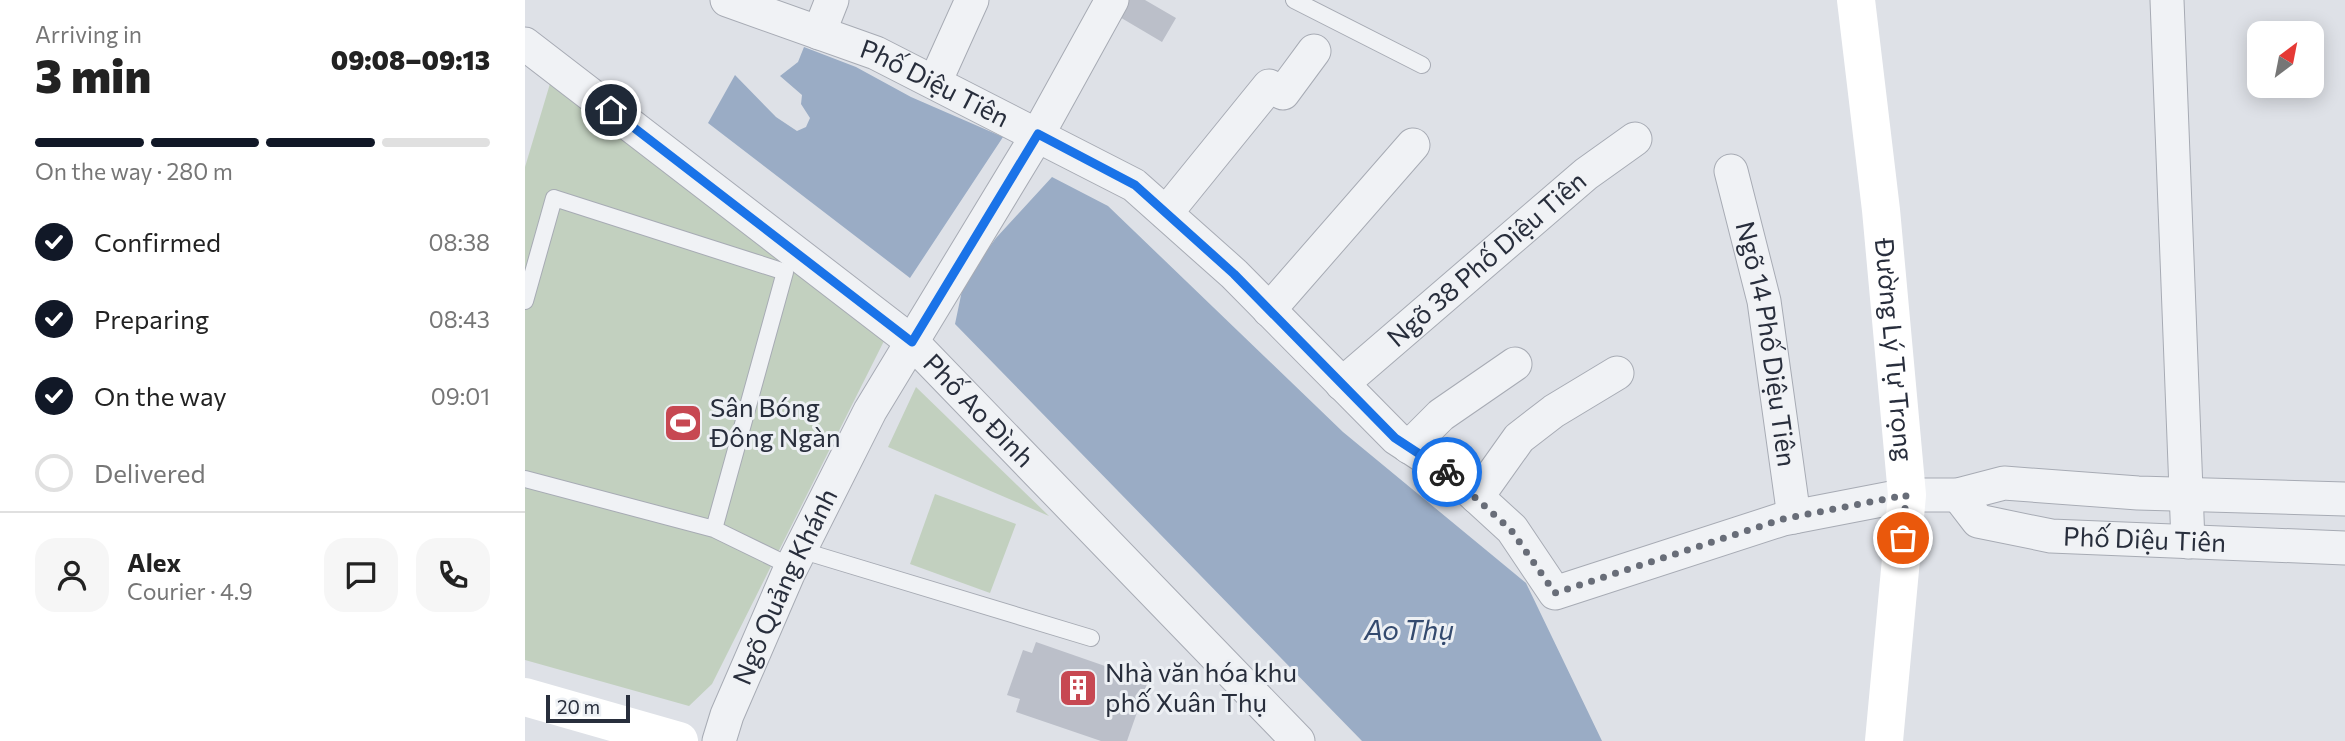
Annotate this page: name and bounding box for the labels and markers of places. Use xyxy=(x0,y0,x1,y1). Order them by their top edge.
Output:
pin xyxy=(581,80,641,140)
place label: Sân Bóng Đông Ngàn xyxy=(709,391,841,452)
sports icon: Sân Bóng Đông Ngàn xyxy=(662,402,704,444)
pin xyxy=(1873,508,1933,568)
place label: Nhà văn hóa khu phố Xuân Thụ xyxy=(1105,656,1297,717)
building icon: Nhà văn hóa khu phố Xuân Thụ xyxy=(1057,667,1099,709)

